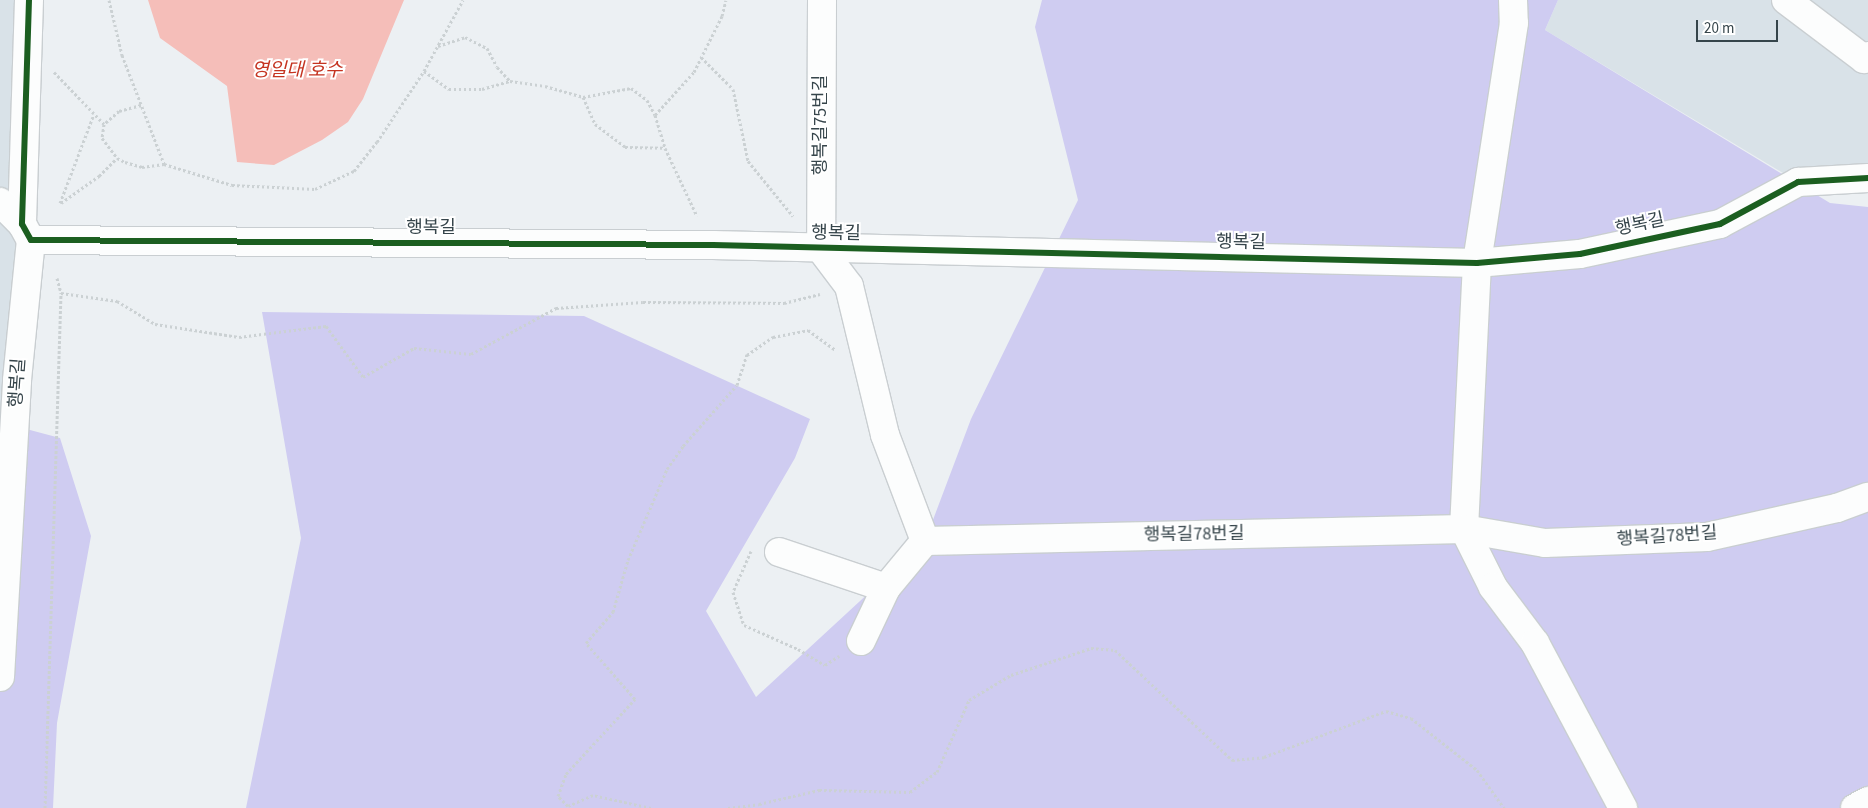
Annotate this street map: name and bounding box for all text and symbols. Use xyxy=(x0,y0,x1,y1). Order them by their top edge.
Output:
scale bar xyxy=(1698,10,1780,42)
text: 20 m xyxy=(1704,18,1734,39)
water label: 영일대 호수 xyxy=(251,60,343,82)
street label: 행복길75번길 xyxy=(810,75,832,175)
street label: 행복길 xyxy=(1613,209,1667,241)
street label: 행복길 xyxy=(406,217,456,239)
street label: 행복길 xyxy=(811,223,861,245)
street label: 행복길 xyxy=(1216,232,1266,254)
street label: 행복길 xyxy=(5,357,31,409)
street label: 행복길78번길 xyxy=(1143,523,1245,547)
street label: 행복길78번길 xyxy=(1616,523,1718,551)

